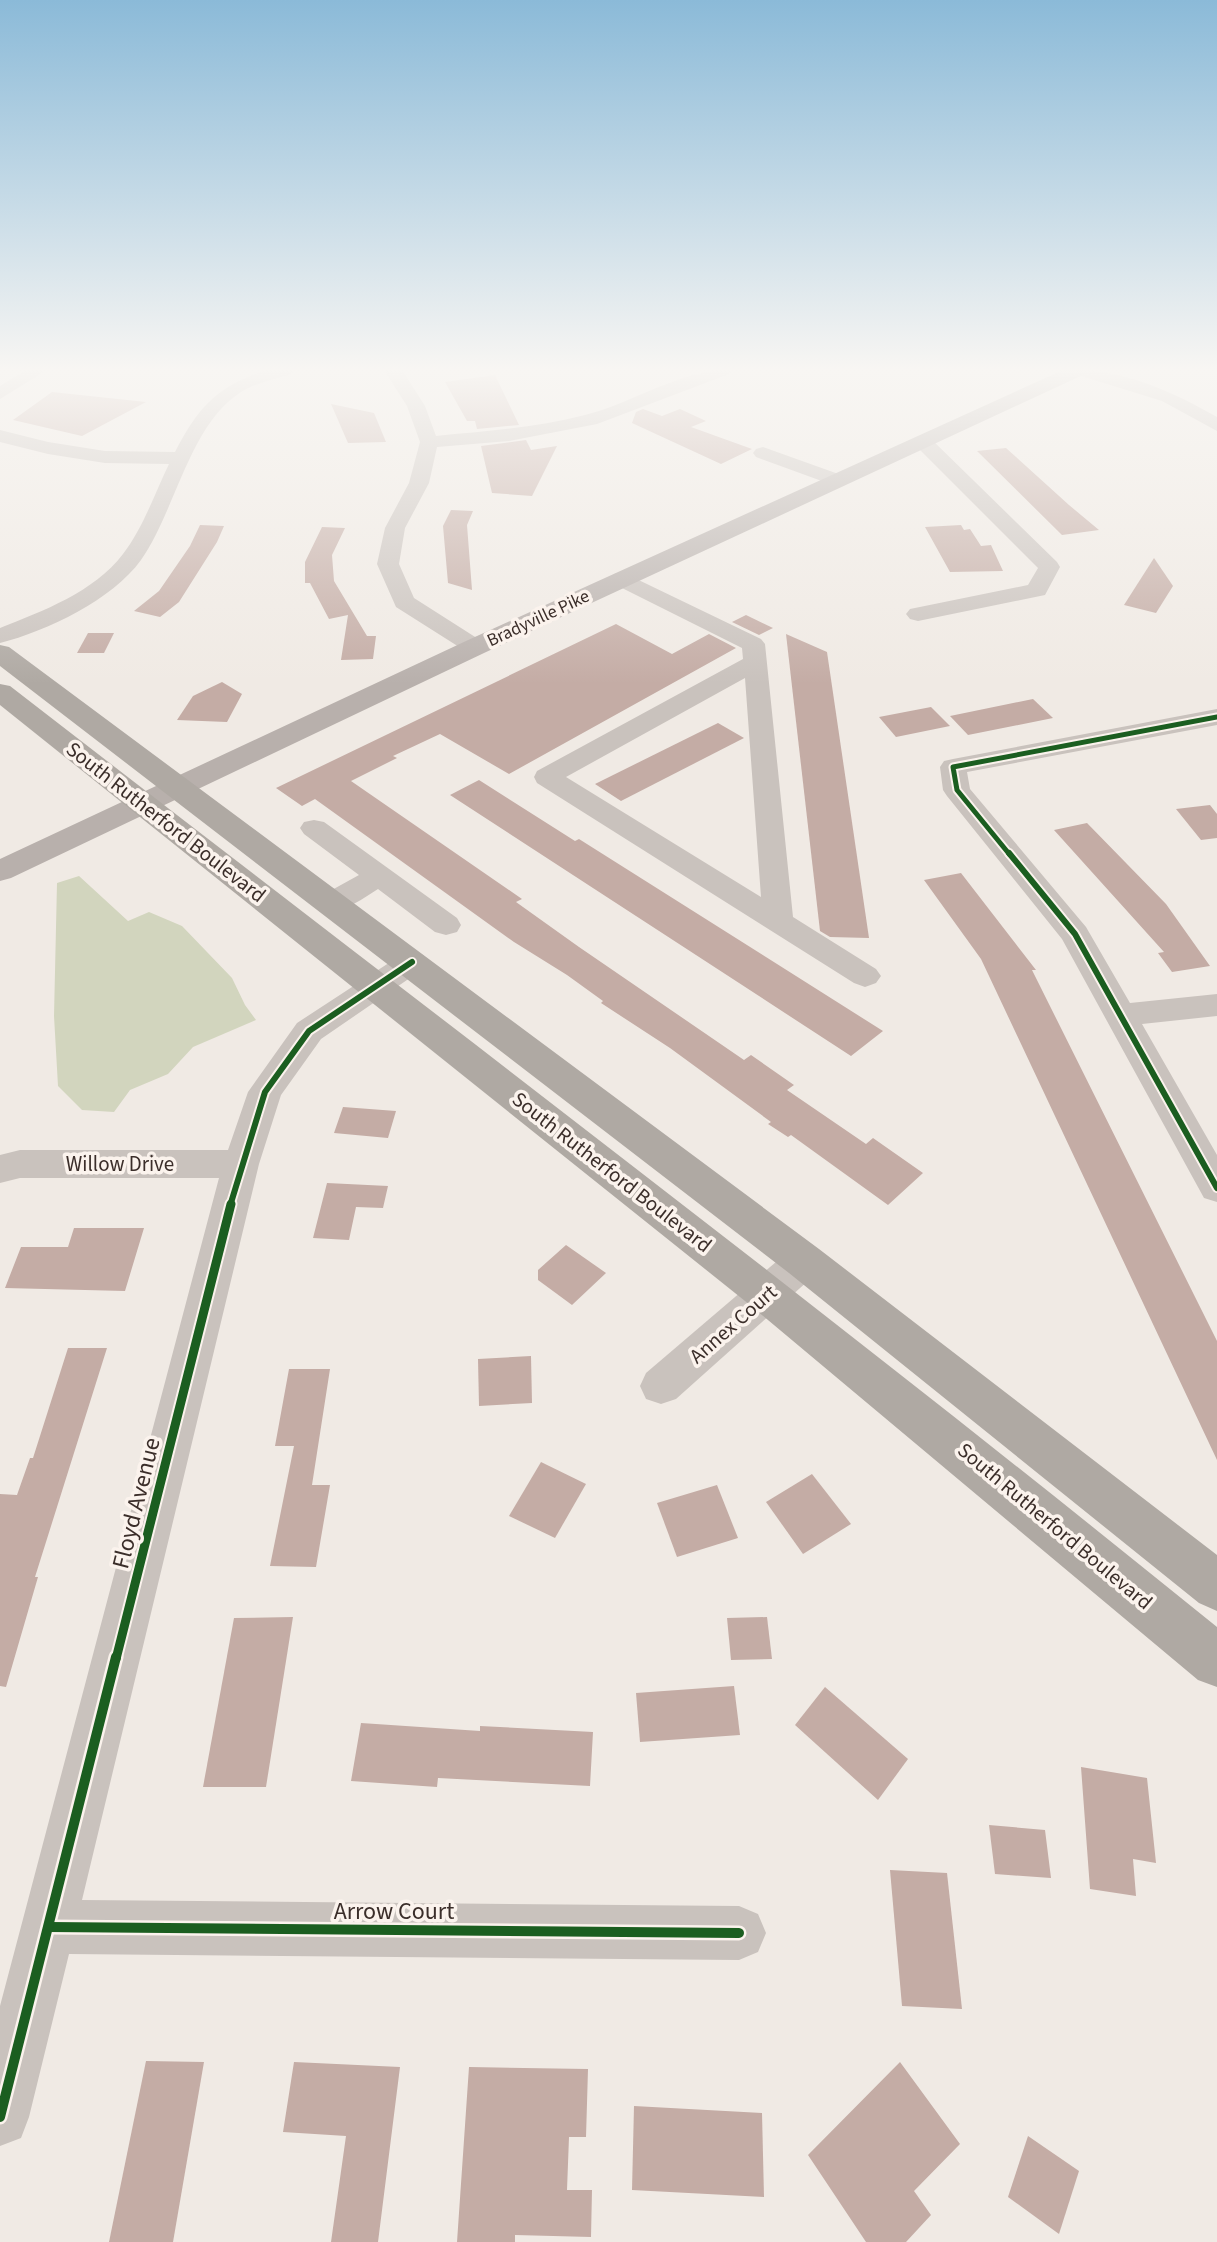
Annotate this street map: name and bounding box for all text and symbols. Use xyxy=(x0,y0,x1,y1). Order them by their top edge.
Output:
street label: Bradyville Pike xyxy=(483,584,594,653)
street label: South Rutherford Boulevard xyxy=(60,734,272,910)
street label: South Rutherford Boulevard xyxy=(506,1084,718,1260)
street label: Willow Drive xyxy=(66,1149,174,1179)
street label: Annex Court xyxy=(683,1277,783,1371)
street label: Floyd Avenue xyxy=(103,1434,170,1572)
street label: South Rutherford Boulevard xyxy=(951,1435,1159,1617)
street label: Arrow Court xyxy=(334,1894,454,1929)

